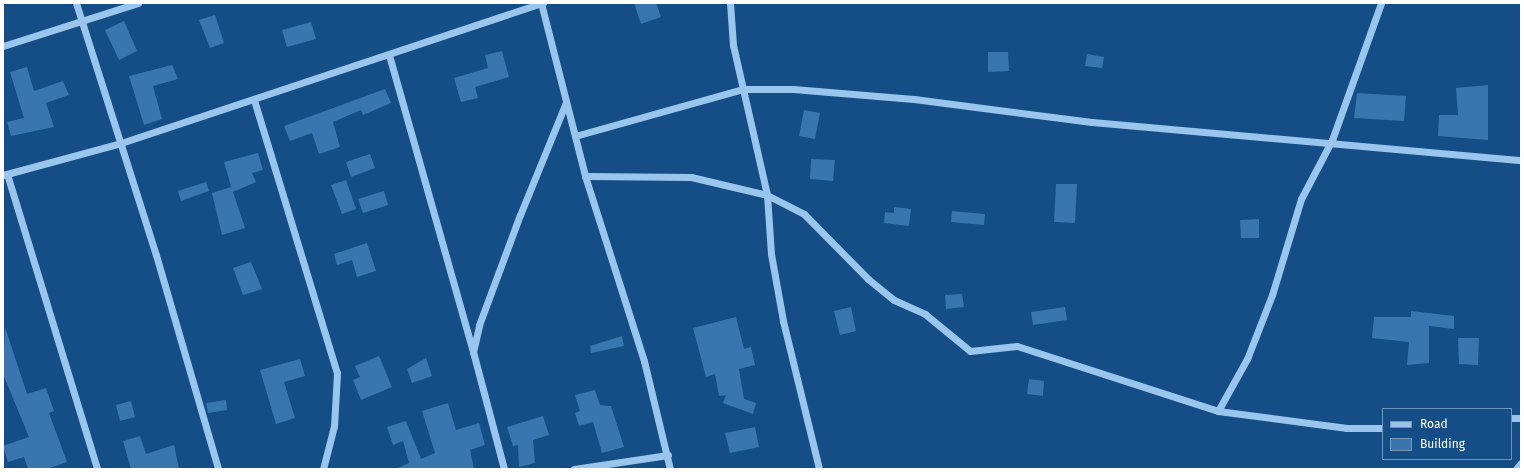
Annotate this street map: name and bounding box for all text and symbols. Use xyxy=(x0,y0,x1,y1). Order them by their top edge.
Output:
legend xyxy=(1382,408,1512,460)
text: Road xyxy=(1420,417,1448,431)
text: Building xyxy=(1420,437,1465,451)

